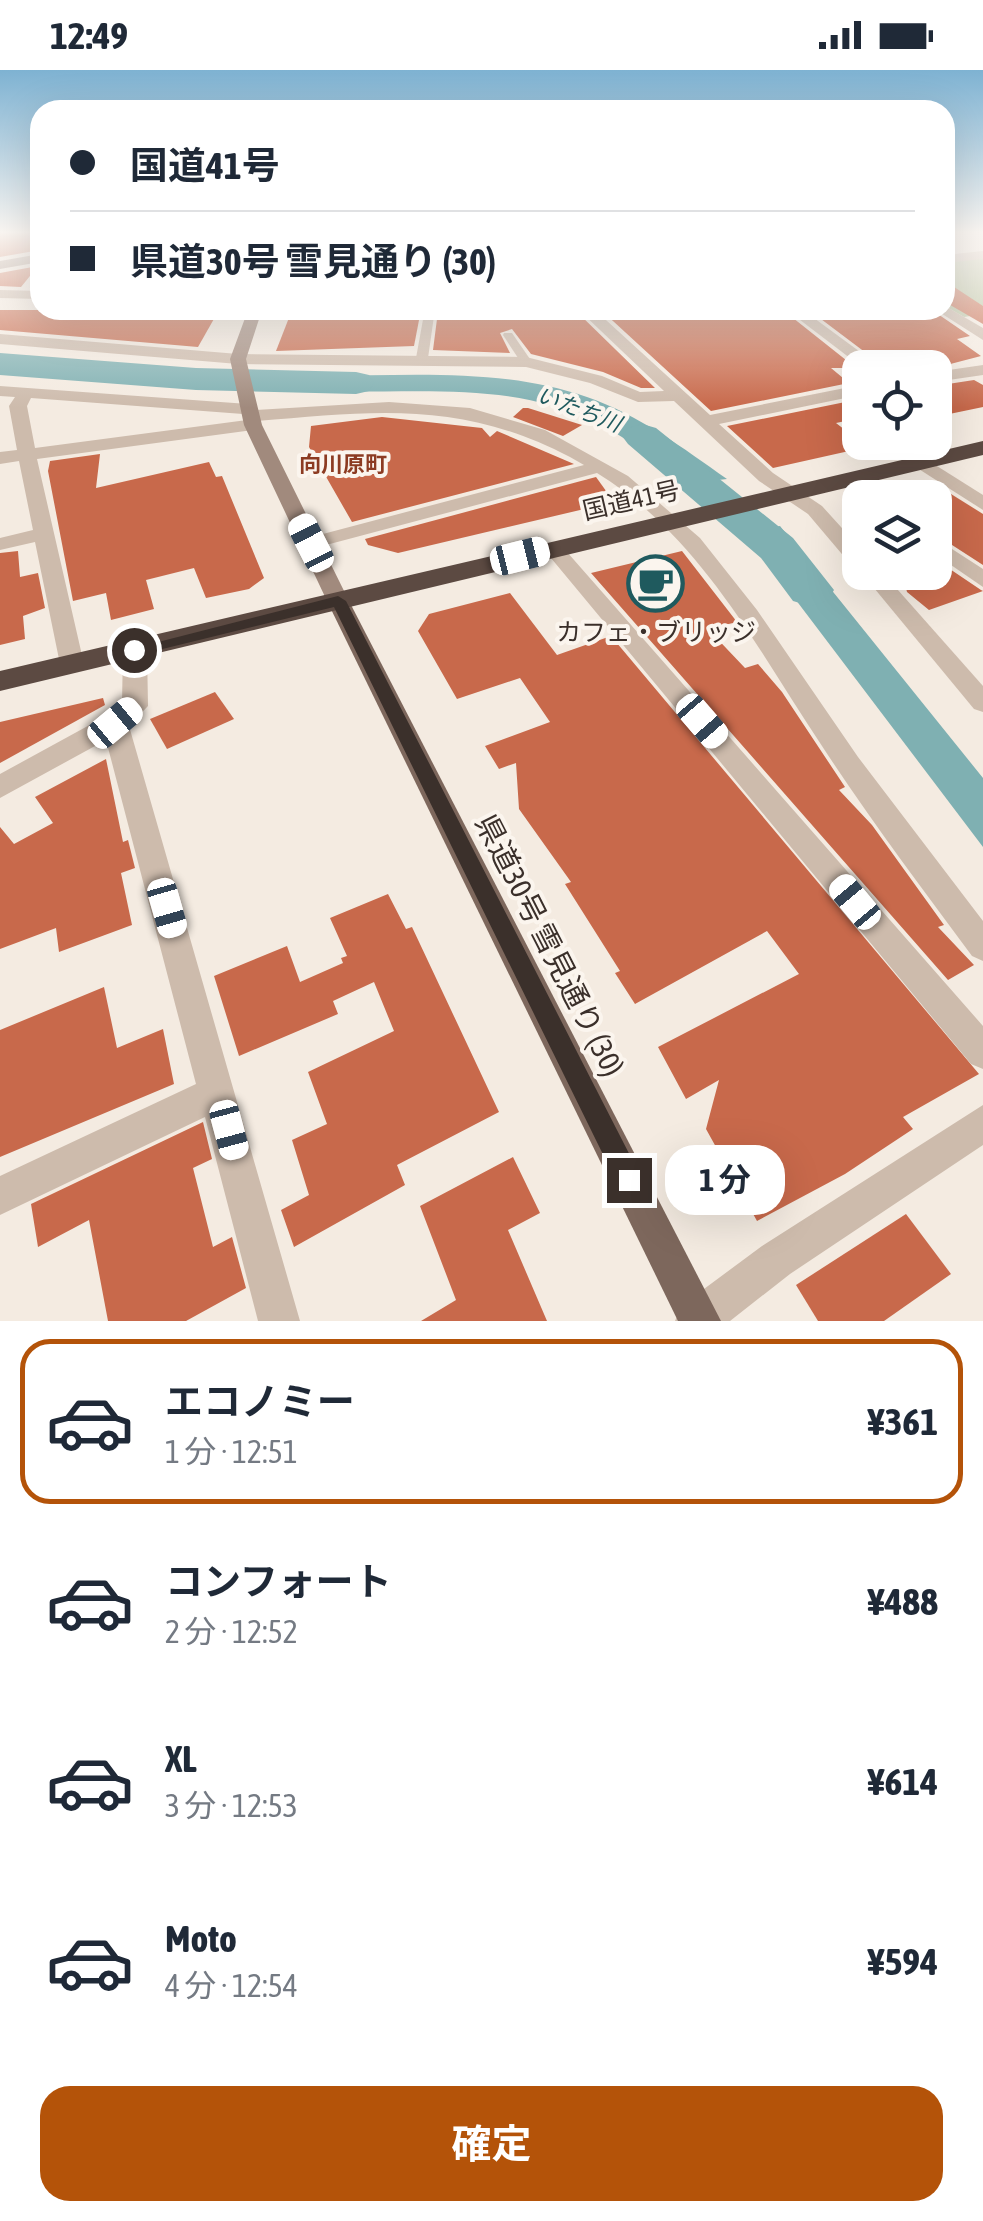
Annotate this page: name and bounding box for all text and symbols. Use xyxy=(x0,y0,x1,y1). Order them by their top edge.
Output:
text: 12:49 xyxy=(50,14,128,57)
text: 国道41号 xyxy=(130,144,280,187)
text: 県道30号 雪見通り (30) xyxy=(130,240,496,283)
map controls xyxy=(842,350,952,590)
button: locate xyxy=(842,350,952,460)
water label: いたち川 xyxy=(533,381,627,438)
district label: 向川原町 xyxy=(299,451,387,477)
street label: 国道41号 xyxy=(580,475,682,525)
button: layers xyxy=(842,480,952,590)
car xyxy=(284,509,338,577)
car xyxy=(487,534,553,578)
cafe icon: カフェ・ブリッジ xyxy=(626,553,686,613)
place label: カフェ・ブリッジ xyxy=(556,618,756,646)
route start xyxy=(112,628,157,673)
car xyxy=(671,689,733,753)
car xyxy=(82,692,148,754)
street label: 県道30号 雪見通り (30) xyxy=(469,809,631,1081)
car xyxy=(824,869,886,935)
car xyxy=(144,875,190,941)
car xyxy=(207,1097,251,1163)
callout: 1 分 xyxy=(664,1145,784,1215)
route end xyxy=(607,1158,652,1203)
text: 1 分 xyxy=(699,1161,751,1198)
icon: car xyxy=(45,1377,135,1467)
text: エコノミー xyxy=(165,1380,355,1423)
text: ¥361 xyxy=(868,1400,938,1443)
text: 1 分 · 12:51 xyxy=(165,1433,298,1470)
icon: car xyxy=(45,1557,135,1647)
text: コンフォート xyxy=(165,1560,392,1603)
text: ¥488 xyxy=(868,1580,938,1623)
text: 2 分 · 12:52 xyxy=(165,1613,298,1650)
icon: car xyxy=(45,1737,135,1827)
text: XL xyxy=(165,1737,197,1780)
text: ¥614 xyxy=(868,1760,938,1803)
text: 3 分 · 12:53 xyxy=(165,1787,298,1824)
icon: car xyxy=(45,1917,135,2007)
text: Moto xyxy=(165,1917,237,1960)
text: ¥594 xyxy=(868,1940,938,1983)
text: 4 分 · 12:54 xyxy=(165,1967,298,2004)
button: 確定 xyxy=(40,2086,943,2201)

